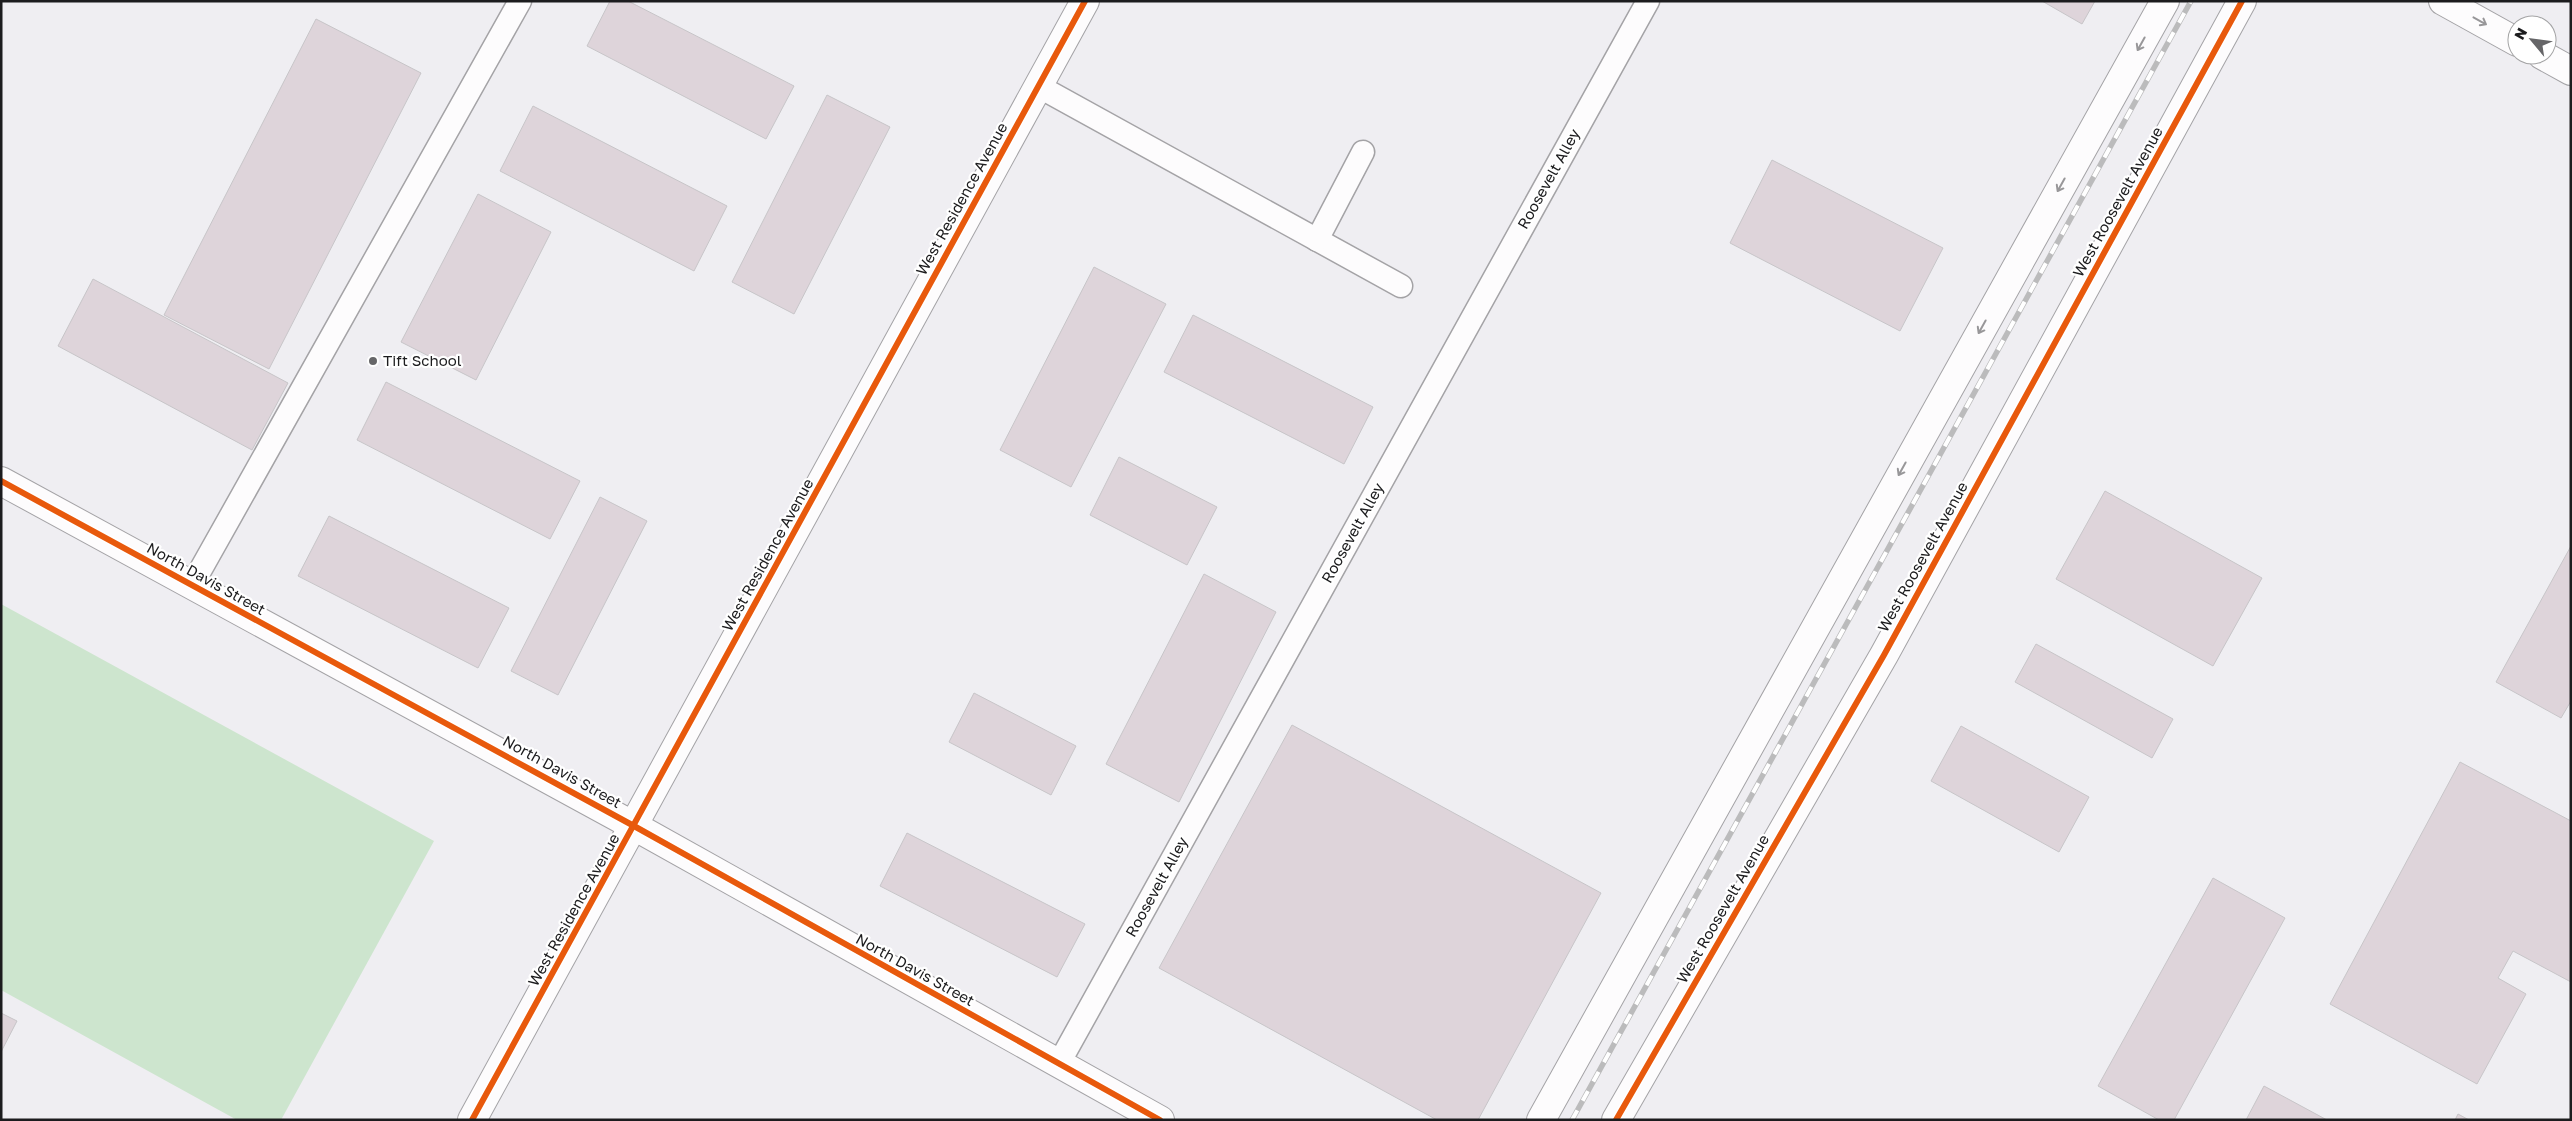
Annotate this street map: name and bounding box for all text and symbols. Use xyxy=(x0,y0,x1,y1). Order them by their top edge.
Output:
north arrow xyxy=(2507,15,2557,65)
one-way arrow xyxy=(2473,17,2487,27)
text: N xyxy=(2510,25,2530,42)
one-way arrow xyxy=(2136,36,2146,51)
street label: West Residence Avenue xyxy=(912,119,1011,278)
street label: West Roosevelt Avenue xyxy=(2068,123,2166,280)
street label: Roosevelt Alley xyxy=(1513,125,1583,232)
one-way arrow xyxy=(2056,178,2066,192)
one-way arrow xyxy=(1976,319,1986,334)
place label: Tift School xyxy=(383,351,462,369)
marker: Tift School xyxy=(367,355,379,367)
one-way arrow xyxy=(1897,461,1907,476)
street label: West Residence Avenue xyxy=(718,475,817,634)
street label: West Roosevelt Avenue xyxy=(1873,478,1971,635)
street label: Roosevelt Alley xyxy=(1317,479,1387,586)
street label: North Davis Street xyxy=(144,538,269,618)
street label: North Davis Street xyxy=(500,731,625,811)
street label: West Residence Avenue xyxy=(524,830,623,989)
street label: West Roosevelt Avenue xyxy=(1672,831,1772,986)
street label: Roosevelt Alley xyxy=(1121,833,1191,940)
street label: North Davis Street xyxy=(853,929,978,1009)

